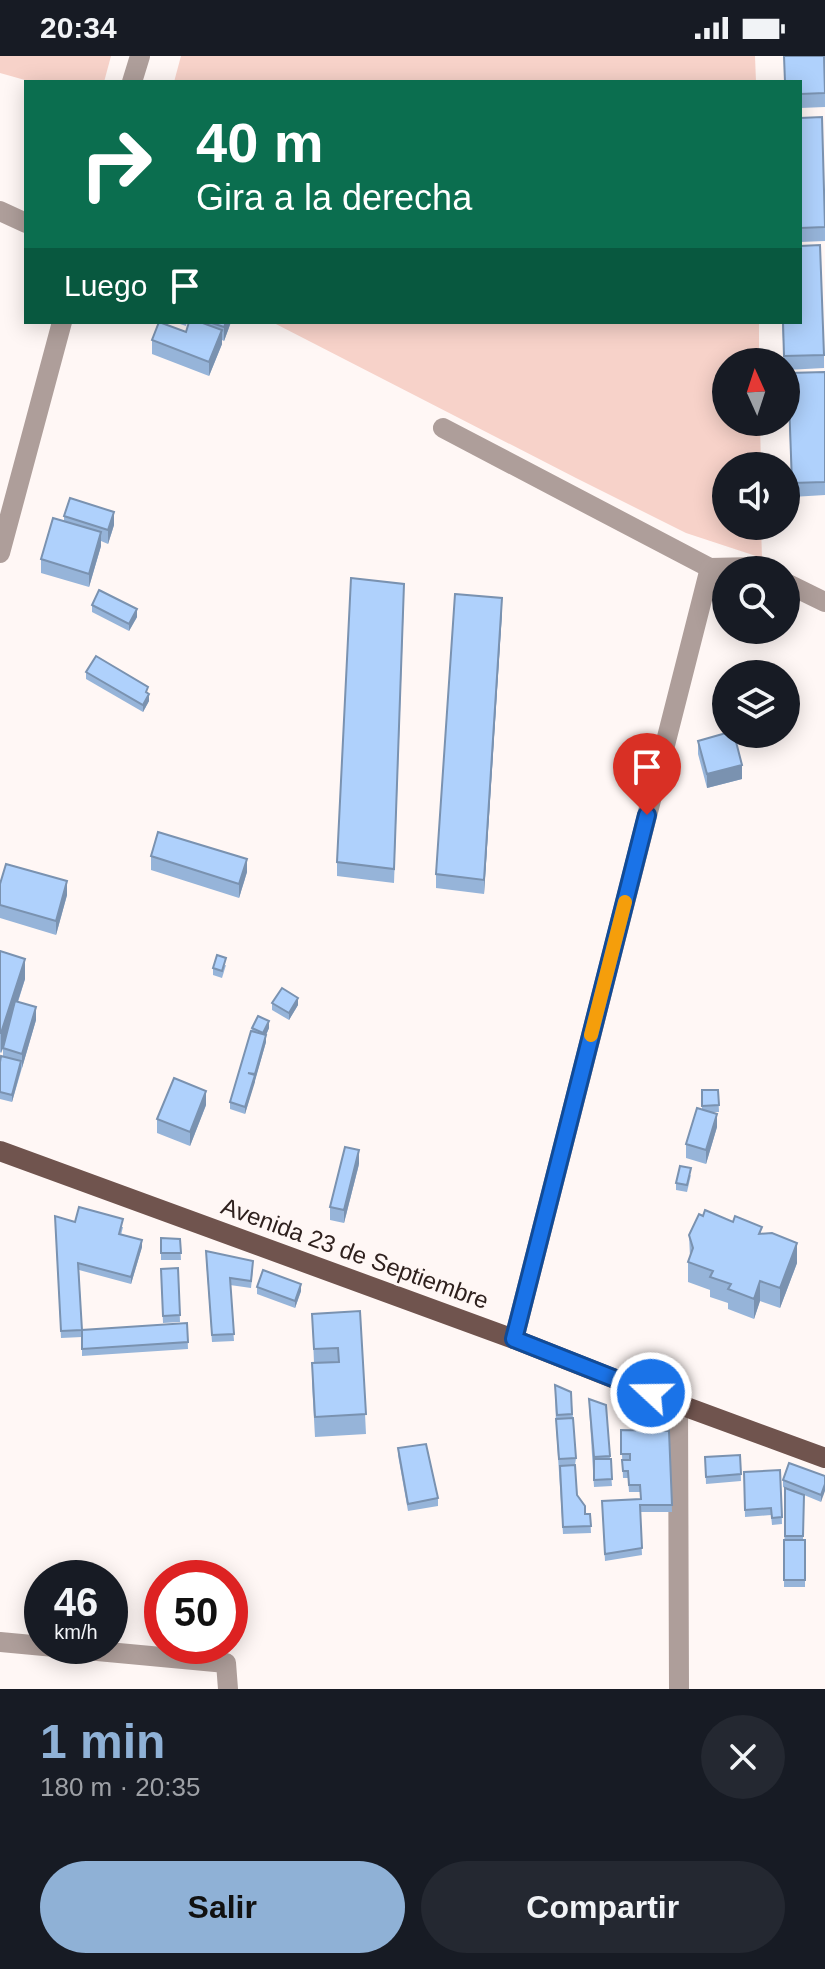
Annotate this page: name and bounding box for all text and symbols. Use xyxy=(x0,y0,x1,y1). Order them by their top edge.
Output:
text: 20:34 xyxy=(40,11,117,44)
text: 40 m xyxy=(196,111,324,174)
icon: right xyxy=(64,112,168,216)
text: Gira a la derecha xyxy=(196,177,472,218)
icon: arrive xyxy=(163,264,207,308)
text: Luego xyxy=(64,269,147,302)
north arrow xyxy=(712,348,800,436)
map controls xyxy=(712,348,800,748)
button: sound xyxy=(712,452,800,540)
button: search xyxy=(712,556,800,644)
button: layers xyxy=(712,660,800,748)
pin xyxy=(613,733,681,815)
icon: arrive xyxy=(625,745,669,789)
street label: Avenida 23 de Septiembre xyxy=(218,1192,492,1314)
position arrow xyxy=(609,1351,693,1435)
speed limit sign: 50 xyxy=(144,1560,248,1664)
text: 46 xyxy=(54,1580,98,1624)
text: km/h xyxy=(54,1621,98,1643)
text: 1 min xyxy=(40,1715,165,1768)
button: close xyxy=(701,1715,785,1799)
text: 180 m · 20:35 xyxy=(40,1772,200,1802)
button: Salir xyxy=(40,1861,405,1953)
button: Compartir xyxy=(421,1861,785,1953)

